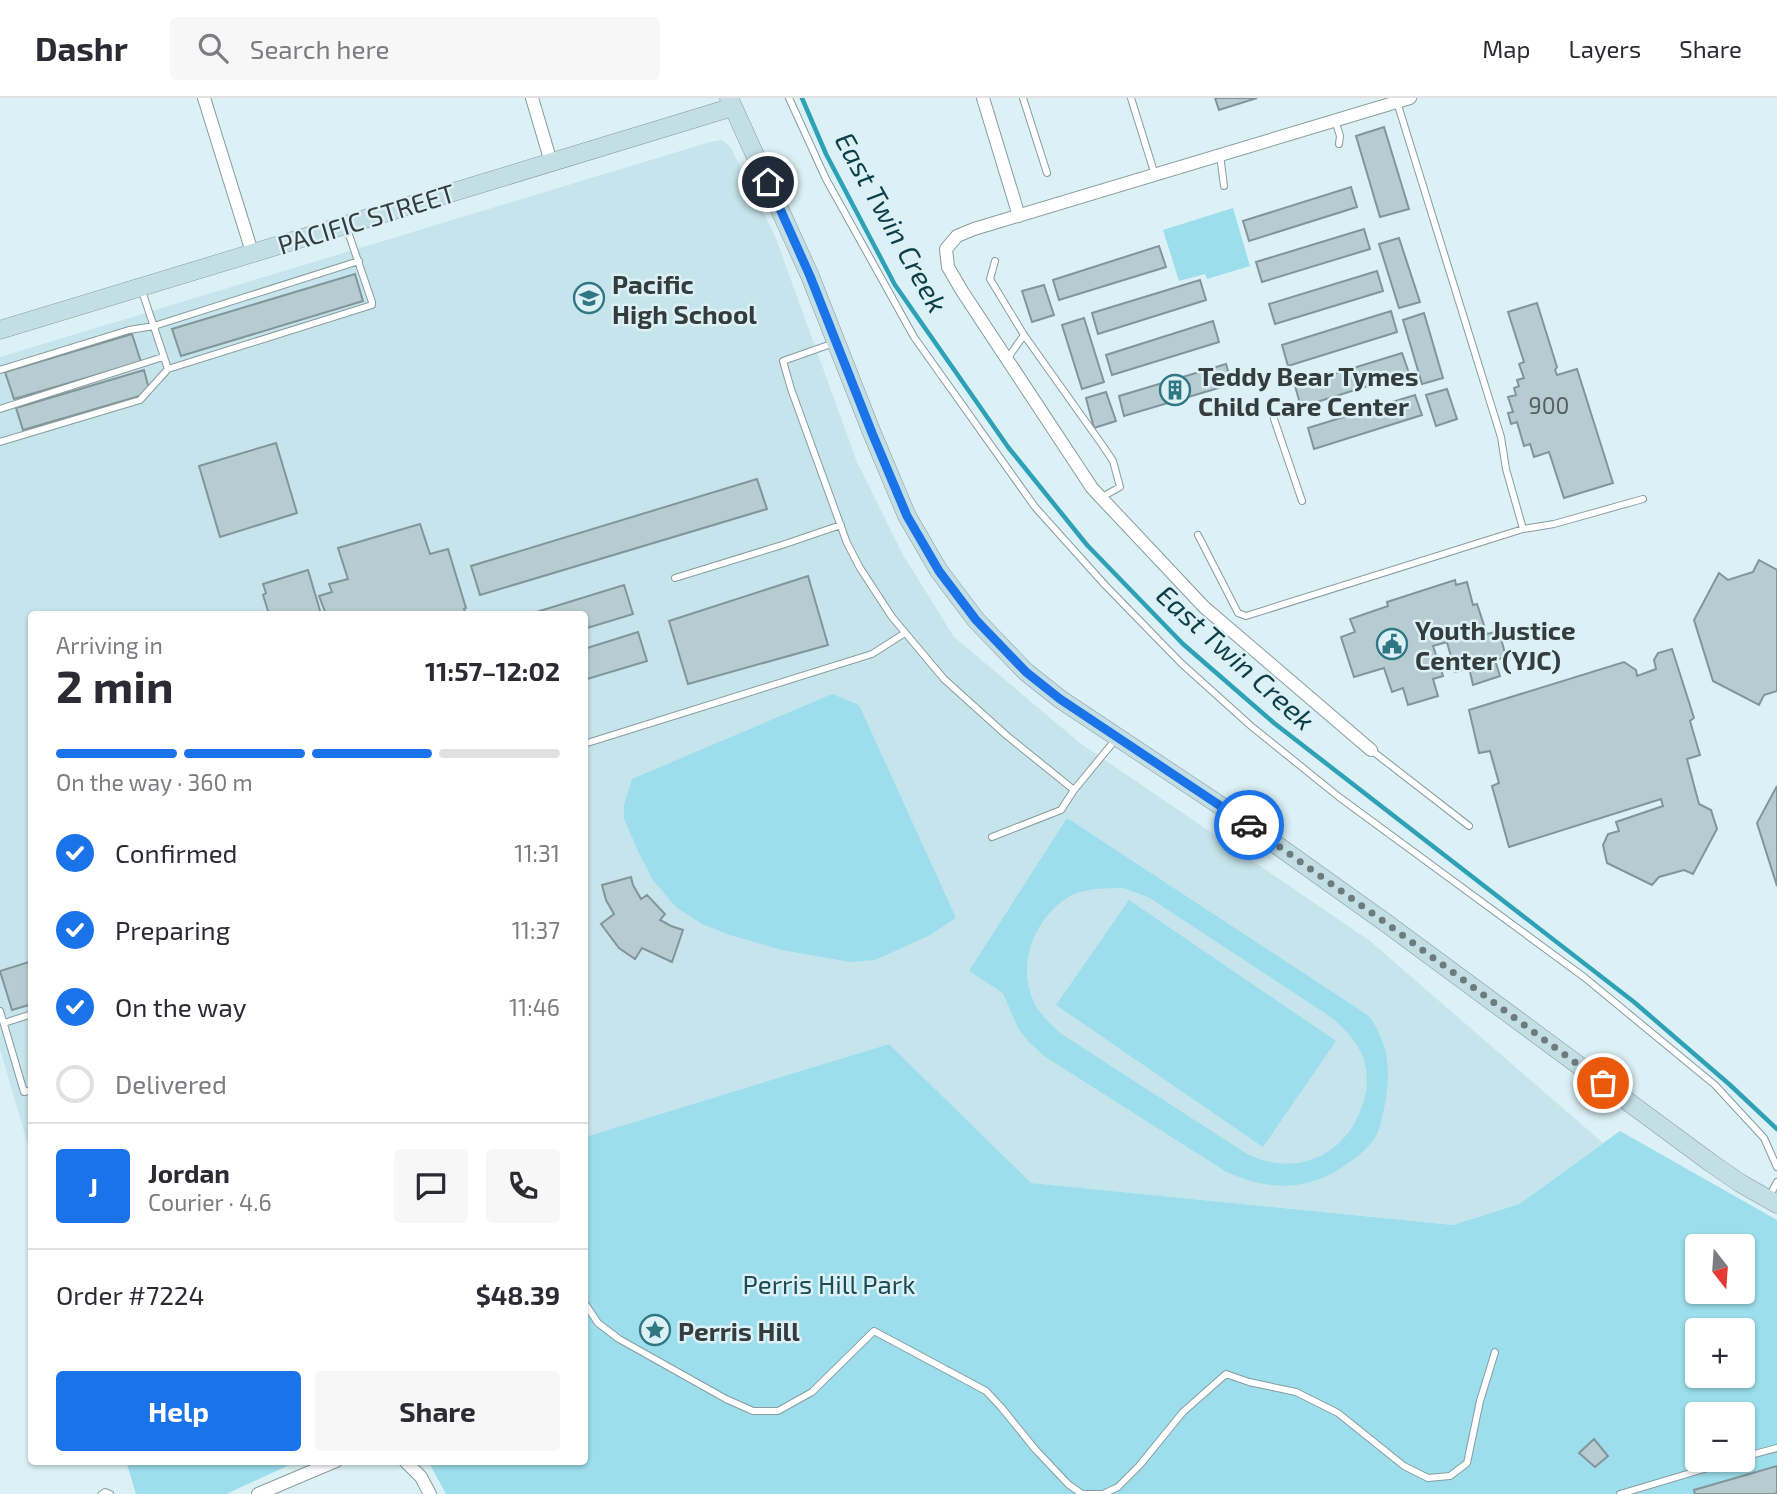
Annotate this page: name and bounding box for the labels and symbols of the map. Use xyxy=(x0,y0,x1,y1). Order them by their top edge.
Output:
water label: East Twin Creek xyxy=(828,126,956,318)
pin xyxy=(738,152,798,212)
street label: PACIFIC STREET xyxy=(274,176,458,260)
place label: Pacific High School xyxy=(612,268,757,329)
school or university icon: Pacific High School xyxy=(572,281,606,315)
place label: Teddy Bear Tymes Child Care Center xyxy=(1198,360,1419,421)
building icon: Teddy Bear Tymes Child Care Center xyxy=(1158,373,1192,407)
house number: 900 xyxy=(1529,391,1569,419)
water label: East Twin Creek xyxy=(1150,577,1322,737)
place label: Youth Justice Center (YJC) xyxy=(1415,614,1576,675)
public building icon: Youth Justice Center (YJC) xyxy=(1375,627,1409,661)
courier xyxy=(1214,790,1284,860)
pin xyxy=(1573,1053,1633,1113)
north arrow xyxy=(1685,1234,1755,1304)
park label: Perris Hill Park xyxy=(742,1268,916,1299)
place icon: Perris Hill xyxy=(638,1313,672,1347)
place label: Perris Hill xyxy=(678,1315,800,1346)

